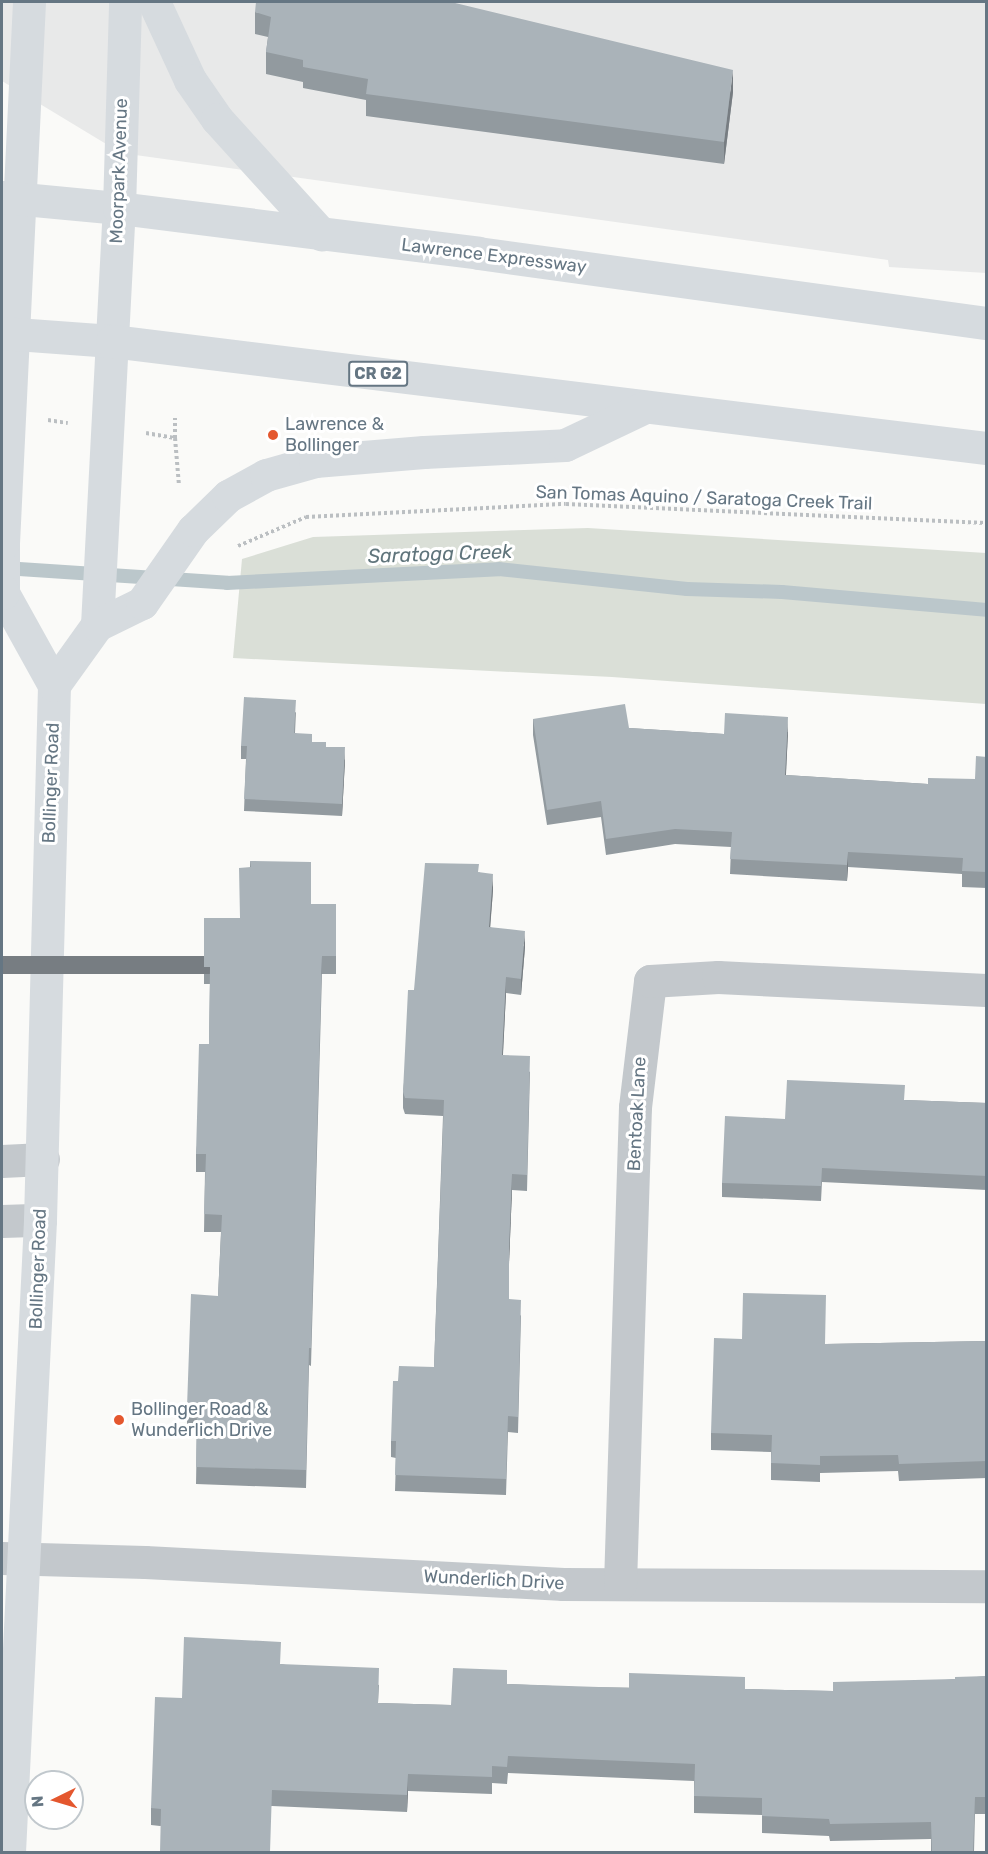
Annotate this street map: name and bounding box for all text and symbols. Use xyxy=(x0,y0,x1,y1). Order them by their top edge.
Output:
street label: Moorpark Avenue xyxy=(106,98,132,244)
street label: Lawrence Expressway xyxy=(400,234,588,278)
road number: CR G2 xyxy=(348,361,408,387)
place label: Lawrence & Bollinger xyxy=(285,414,384,456)
marker: Lawrence & Bollinger xyxy=(266,428,280,442)
street label: San Tomas Aquino / Saratoga Creek Trail xyxy=(534,481,874,515)
water label: Saratoga Creek xyxy=(367,539,513,569)
street label: Bollinger Road xyxy=(38,722,64,844)
street label: Bentoak Lane xyxy=(623,1056,651,1172)
street label: Bollinger Road xyxy=(25,1208,51,1330)
place label: Bollinger Road & Wunderlich Drive xyxy=(131,1399,272,1442)
marker: Bollinger Road & Wunderlich Drive xyxy=(112,1413,126,1427)
street label: Wunderlich Drive xyxy=(423,1566,565,1594)
north arrow xyxy=(24,1770,84,1830)
text: N xyxy=(28,1795,48,1808)

